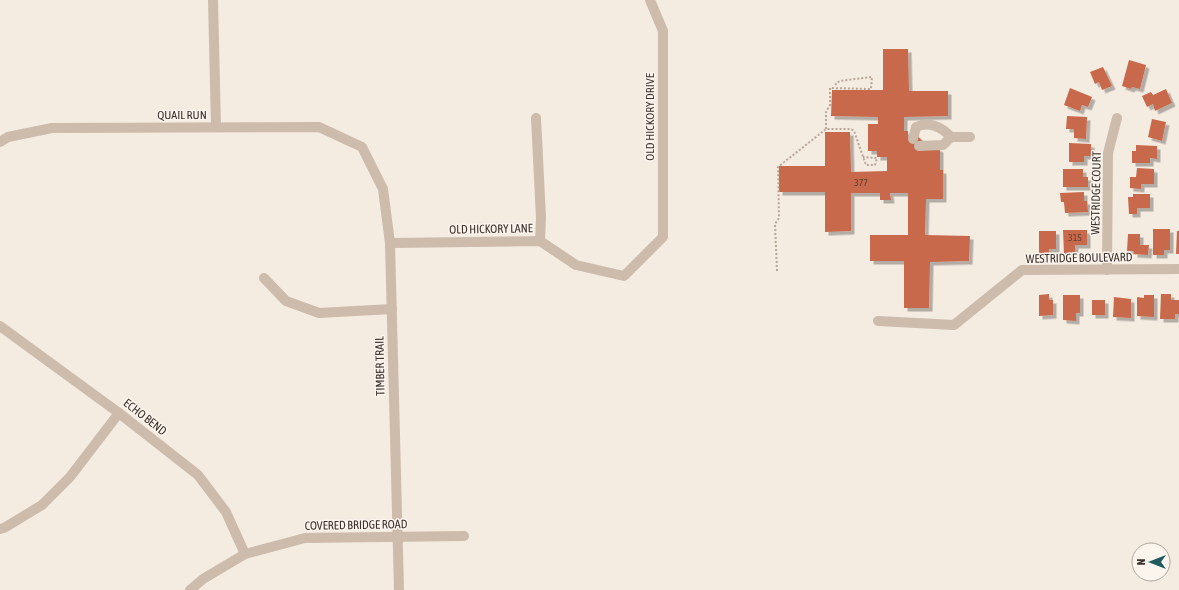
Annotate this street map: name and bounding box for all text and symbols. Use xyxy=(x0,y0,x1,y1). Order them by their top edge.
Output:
street label: OLD HICKORY DRIVE xyxy=(643,73,657,161)
street label: QUAIL RUN xyxy=(157,108,207,122)
street label: WESTRIDGE COURT xyxy=(1088,150,1104,235)
house number: 377 xyxy=(854,177,868,188)
street label: OLD HICKORY LANE xyxy=(449,221,533,237)
house number: 315 xyxy=(1068,232,1082,243)
street label: WESTRIDGE BOULEVARD xyxy=(1025,250,1133,266)
street label: TIMBER TRAIL xyxy=(372,336,388,396)
street label: ECHO BEND xyxy=(121,396,170,438)
street label: COVERED BRIDGE ROAD xyxy=(305,517,408,533)
north arrow xyxy=(1131,542,1171,582)
text: N xyxy=(1135,559,1147,565)

